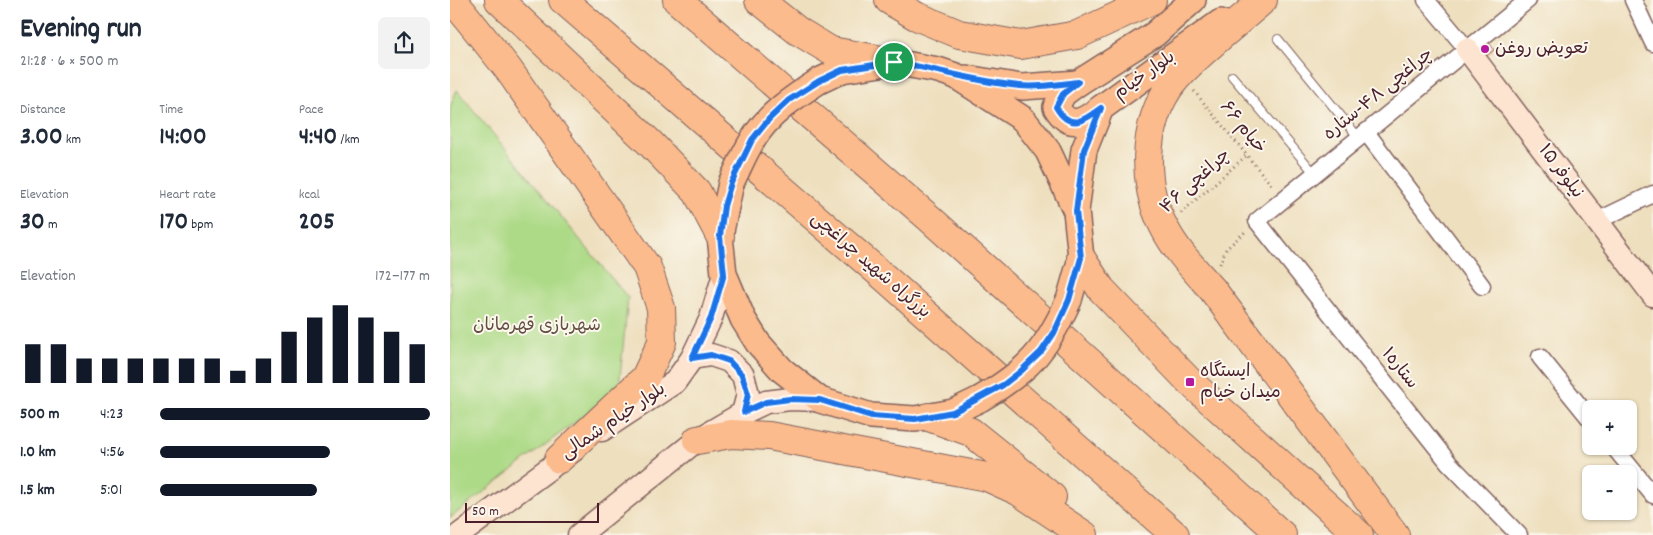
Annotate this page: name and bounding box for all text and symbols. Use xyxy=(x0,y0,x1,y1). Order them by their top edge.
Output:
text: Evening run xyxy=(20,11,142,51)
button: share xyxy=(378,17,430,69)
place label: تعویض روغن xyxy=(1495,37,1589,62)
pin xyxy=(873,41,915,83)
street label: چراغچی ۴۸-ستاره xyxy=(1319,43,1439,147)
marker: تعویض روغن xyxy=(1479,43,1491,55)
street label: بلوار خیام xyxy=(1109,46,1181,106)
icon: arrive xyxy=(880,48,908,76)
text: 21:28 · 6 × 500 m xyxy=(20,50,118,73)
street label: خیام ۶۶ xyxy=(1213,96,1271,160)
text: Distance xyxy=(20,100,66,120)
text: Time xyxy=(159,100,183,120)
text: Pace xyxy=(299,100,323,120)
text: 3.00 xyxy=(20,120,63,156)
text: 14:00 xyxy=(159,120,207,156)
text: 4:40 xyxy=(299,120,337,156)
text: km xyxy=(63,130,81,150)
text: /km xyxy=(337,130,360,150)
street label: نیلوفر ۱۵ xyxy=(1531,140,1589,204)
street label: چراغچی ۴۶ xyxy=(1155,144,1237,220)
text: Elevation xyxy=(20,185,69,205)
text: Heart rate xyxy=(159,185,216,205)
text: kcal xyxy=(299,185,320,205)
text: 30 xyxy=(20,205,45,241)
text: 170 xyxy=(159,205,188,241)
text: 205 xyxy=(299,205,335,241)
street label: بزرگراه شهید چراغچی xyxy=(805,207,935,325)
text: m xyxy=(45,215,58,235)
text: bpm xyxy=(188,215,213,235)
text: Elevation xyxy=(20,265,76,288)
text: 172–177 m xyxy=(375,265,430,288)
park label: شهربازی قهرمانان xyxy=(473,314,601,339)
street label: ستاره۱ xyxy=(1375,343,1423,395)
place label: ایستگاه میدان خیام xyxy=(1200,360,1281,406)
marker: ایستگاه میدان خیام xyxy=(1184,376,1196,388)
street label: بلوار خیام شمالی xyxy=(557,378,671,466)
map controls xyxy=(1582,400,1637,520)
button: + xyxy=(1582,400,1637,455)
text: 500 m xyxy=(20,403,60,426)
text: 4:23 xyxy=(100,403,123,426)
text: 1.0 km xyxy=(20,441,56,464)
text: 4:56 xyxy=(100,441,125,464)
button: − xyxy=(1582,465,1637,520)
text: 1.5 km xyxy=(20,479,55,502)
text: 5:01 xyxy=(100,479,122,502)
scale bar xyxy=(465,500,599,523)
text: 50 m xyxy=(472,502,499,522)

